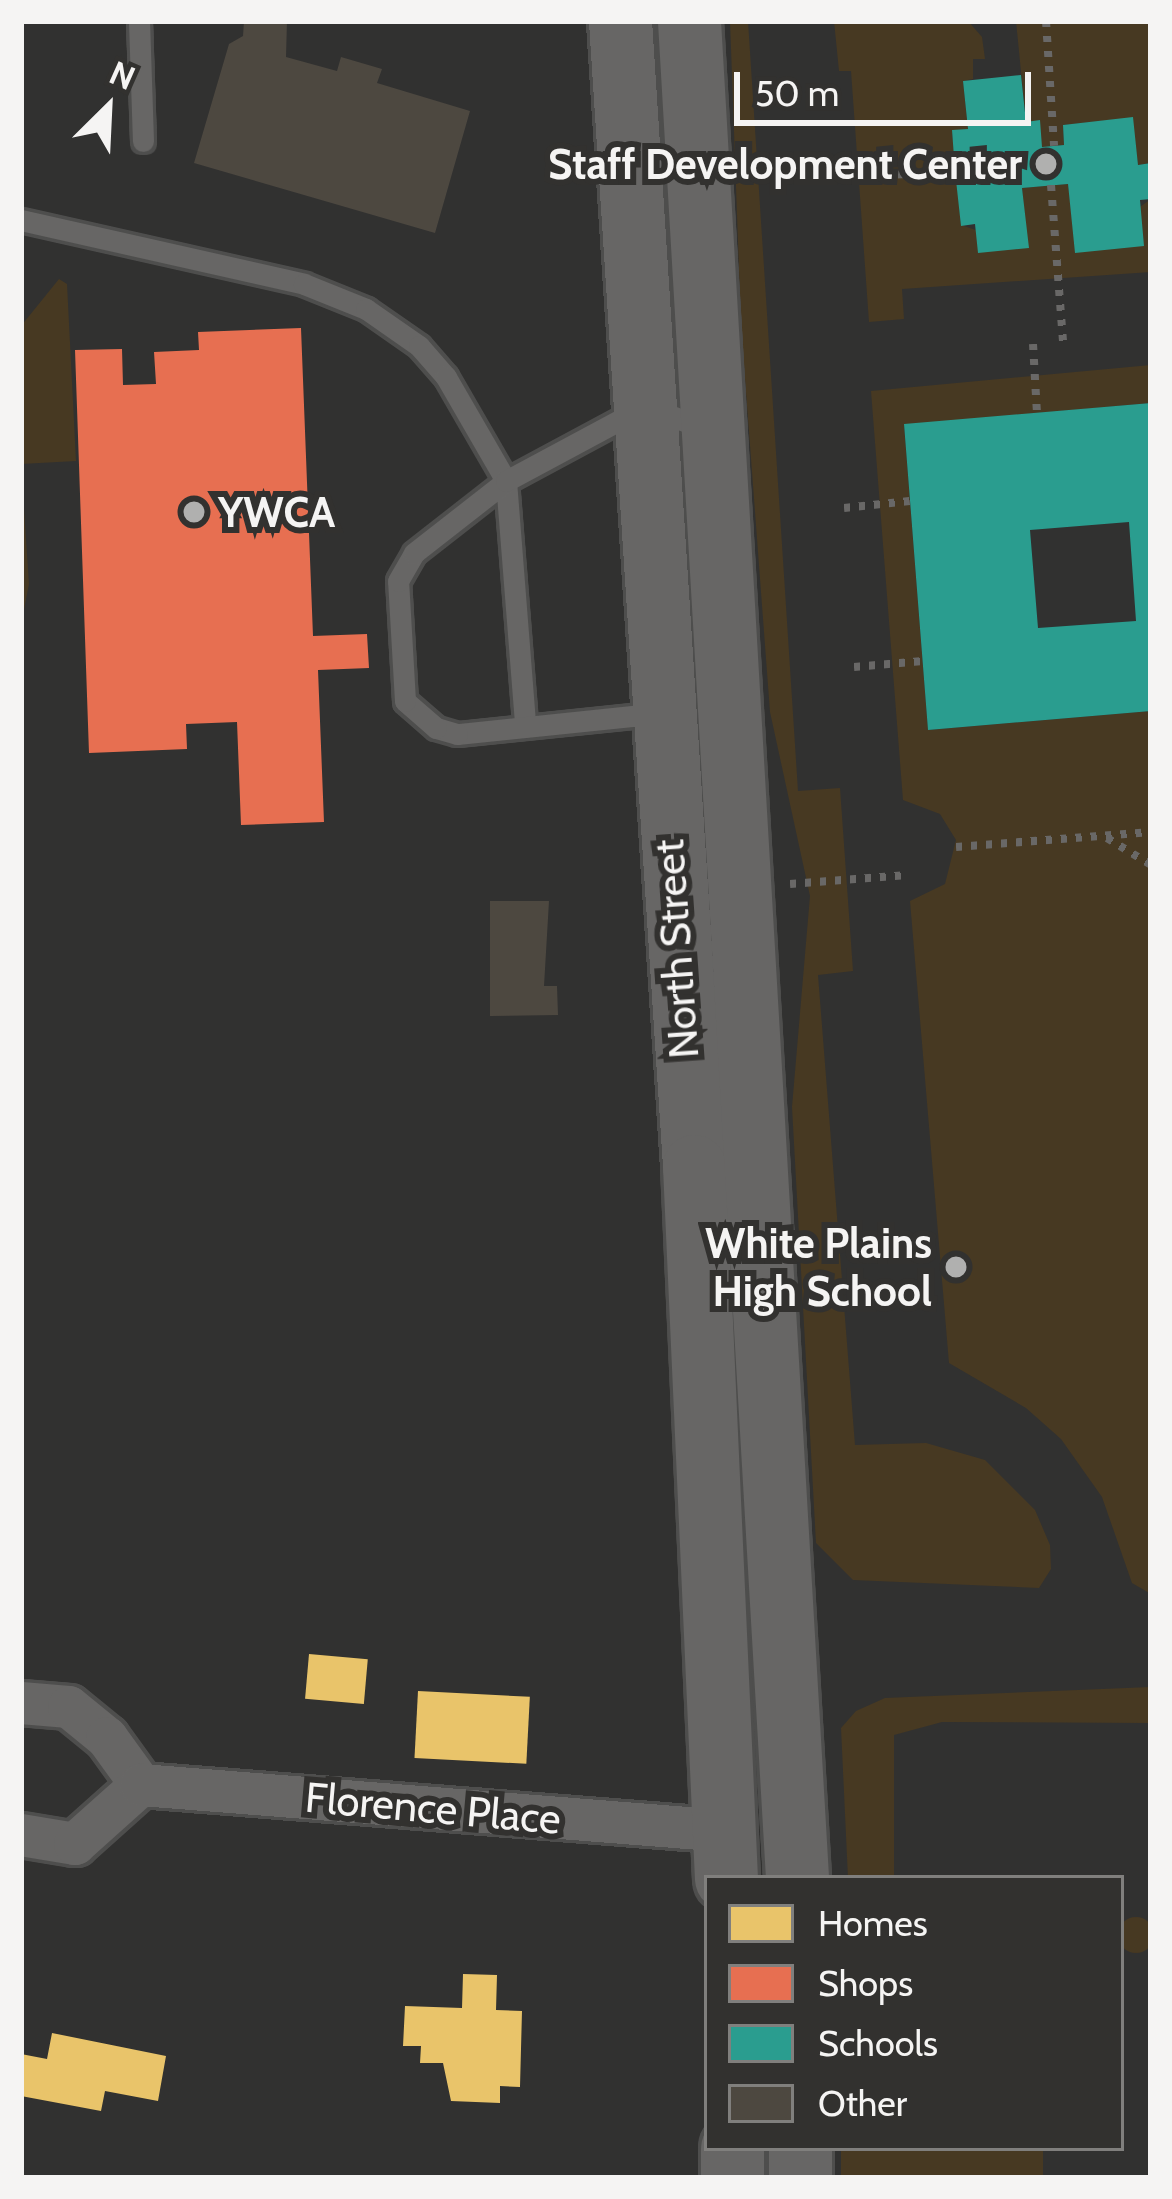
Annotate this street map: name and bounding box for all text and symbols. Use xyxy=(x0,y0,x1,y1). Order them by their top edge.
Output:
north arrow xyxy=(48,48,168,168)
scale bar xyxy=(740,48,1037,122)
text: N xyxy=(104,52,141,98)
text: 50 m xyxy=(755,71,839,115)
place label: Staff Development Center xyxy=(548,139,1022,189)
marker: Staff Development Center xyxy=(1033,151,1059,177)
place label: YWCA xyxy=(218,487,335,537)
marker: YWCA xyxy=(181,499,207,525)
street label: North Street xyxy=(643,838,709,1060)
place label: White Plains High School xyxy=(705,1218,932,1316)
marker: White Plains High School xyxy=(943,1254,969,1280)
street label: Florence Place xyxy=(303,1772,563,1844)
legend xyxy=(704,1875,1124,2151)
text: Homes xyxy=(818,1901,928,1945)
text: Shops xyxy=(818,1961,913,2005)
text: Schools xyxy=(818,2021,938,2065)
text: Other xyxy=(818,2081,907,2125)

